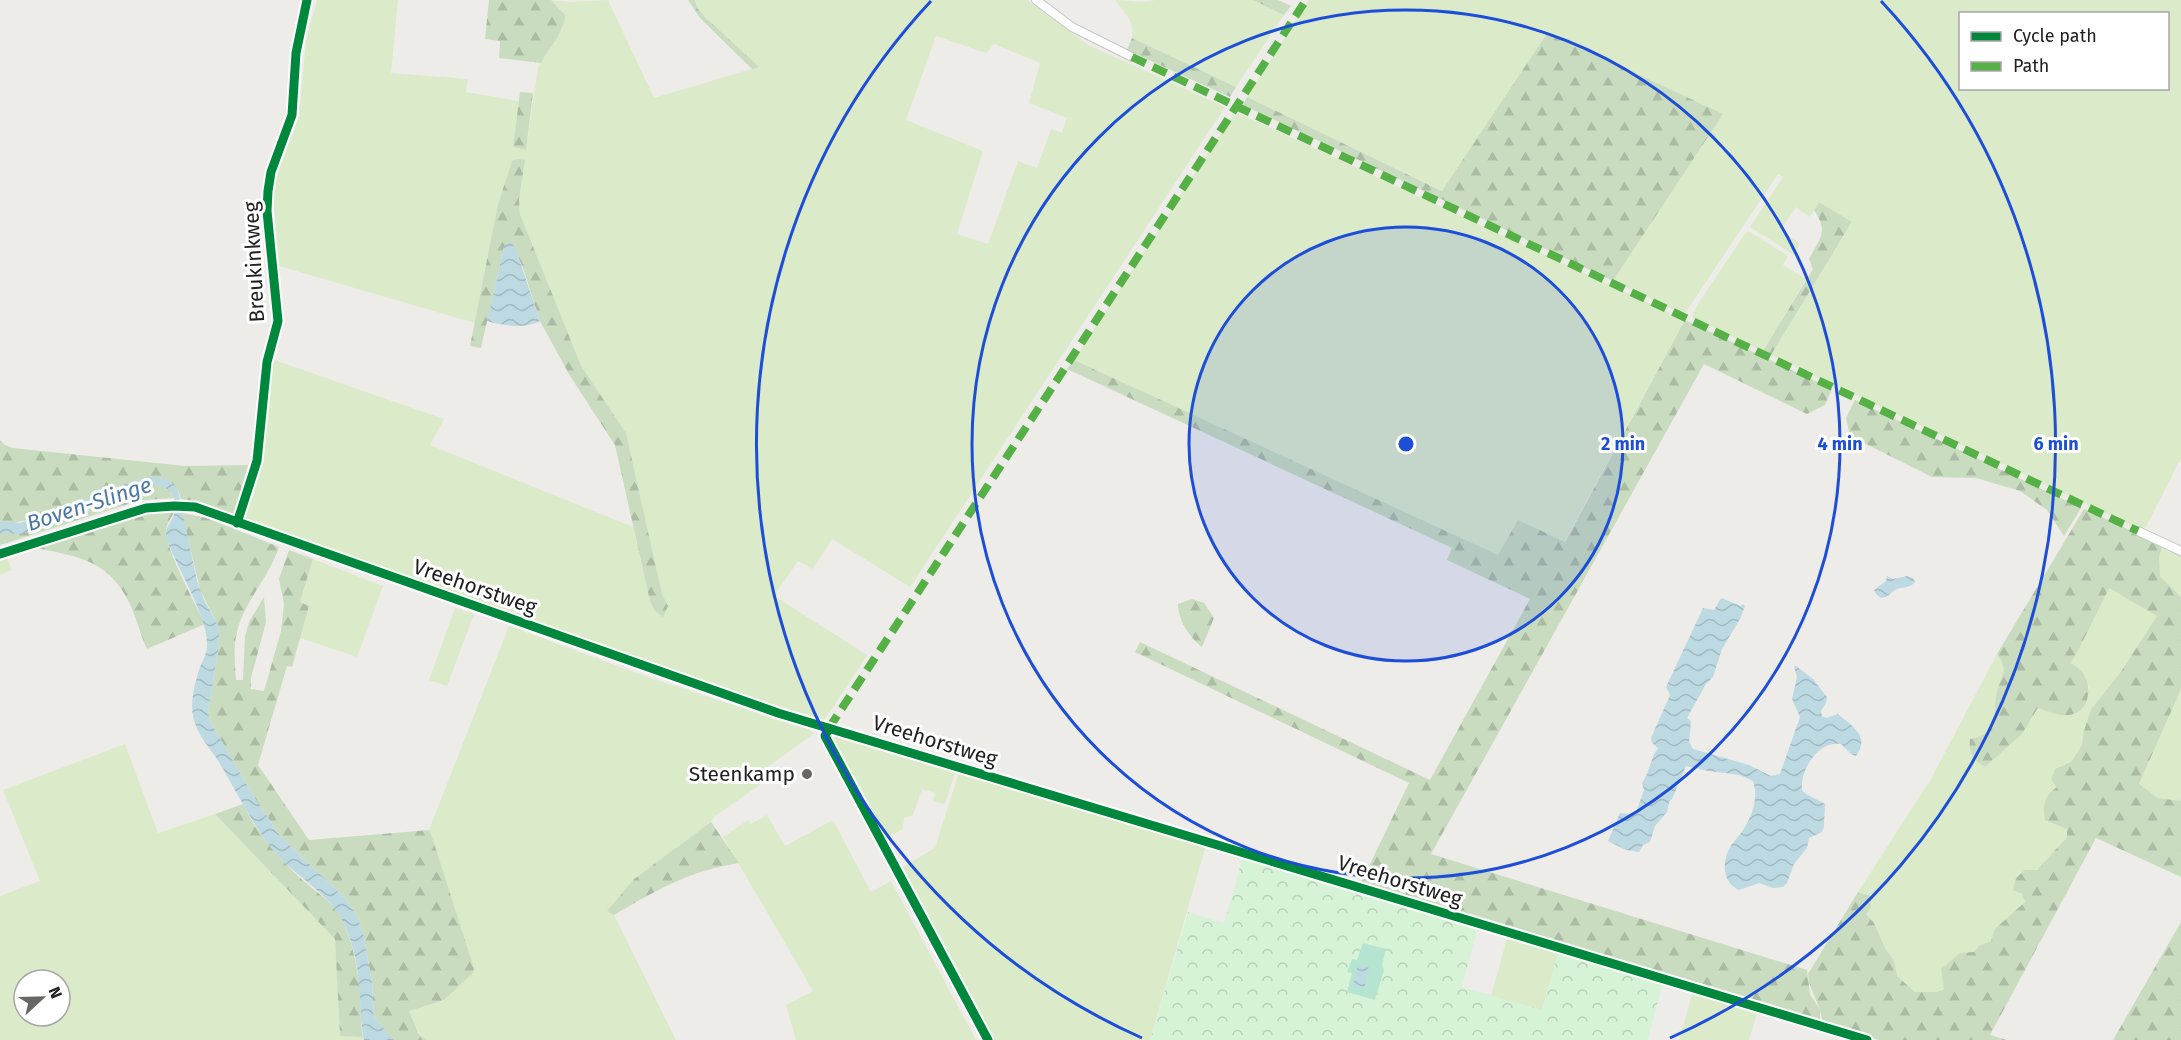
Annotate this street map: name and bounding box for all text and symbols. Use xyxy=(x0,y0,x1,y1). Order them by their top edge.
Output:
legend xyxy=(1959,12,2169,90)
text: Cycle path xyxy=(2013,25,2097,47)
text: Path xyxy=(2013,55,2049,77)
street label: Breukinkweg xyxy=(238,201,270,323)
text: 2 min xyxy=(1601,433,1645,455)
text: 4 min xyxy=(1817,433,1863,455)
text: 6 min xyxy=(2033,433,2079,455)
centre of rings xyxy=(1396,434,1416,454)
water label: Boven-Slinge xyxy=(23,471,155,537)
street label: Vreehorstweg xyxy=(410,554,540,620)
street label: Vreehorstweg xyxy=(870,710,1001,772)
place label: Steenkamp xyxy=(689,761,795,787)
marker: Steenkamp xyxy=(800,767,814,781)
street label: Vreehorstweg xyxy=(1335,850,1466,912)
north arrow xyxy=(12,968,72,1028)
text: N xyxy=(45,984,66,1001)

